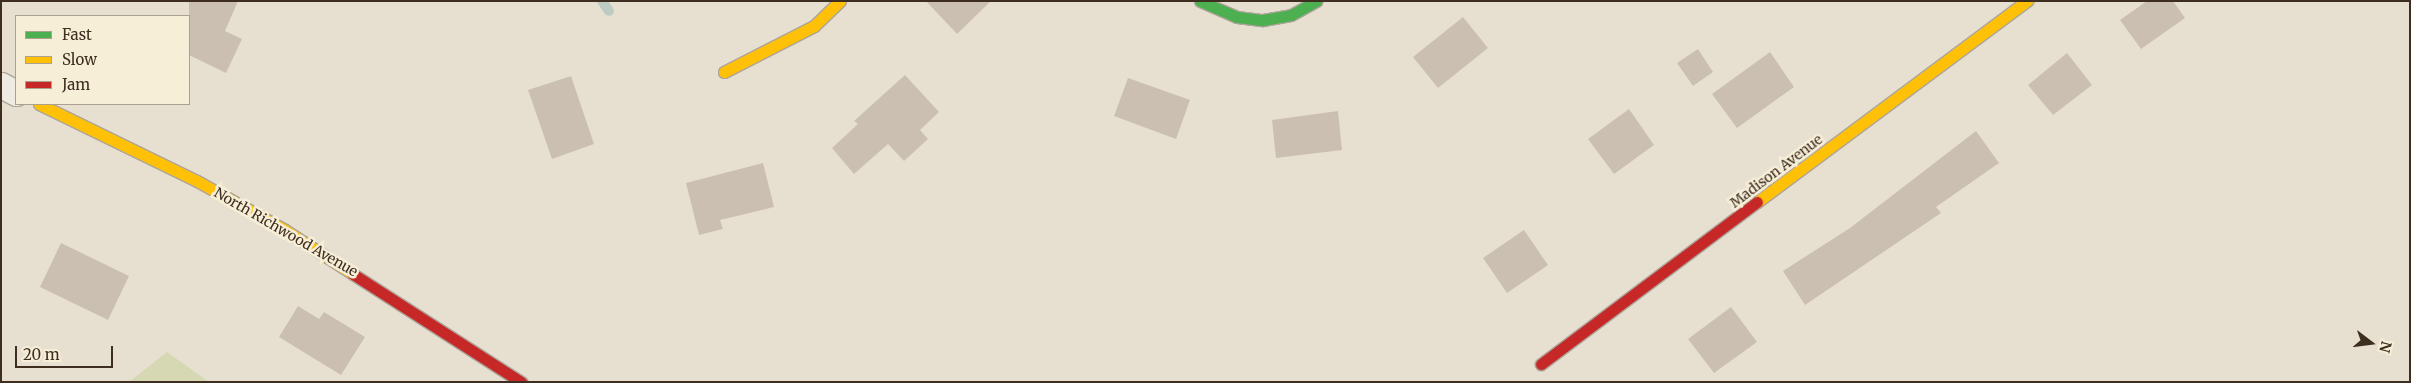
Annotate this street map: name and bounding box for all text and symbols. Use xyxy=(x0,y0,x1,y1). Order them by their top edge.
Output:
legend xyxy=(15,15,190,105)
text: Fast xyxy=(62,25,92,44)
text: Slow xyxy=(62,50,97,69)
text: Jam xyxy=(62,75,90,94)
street label: Madison Avenue xyxy=(1727,131,1825,211)
street label: North Richwood Avenue xyxy=(211,184,361,280)
north arrow xyxy=(2346,318,2396,368)
scale bar xyxy=(18,336,115,368)
text: N xyxy=(2375,339,2396,355)
text: 20 m xyxy=(23,345,60,364)

